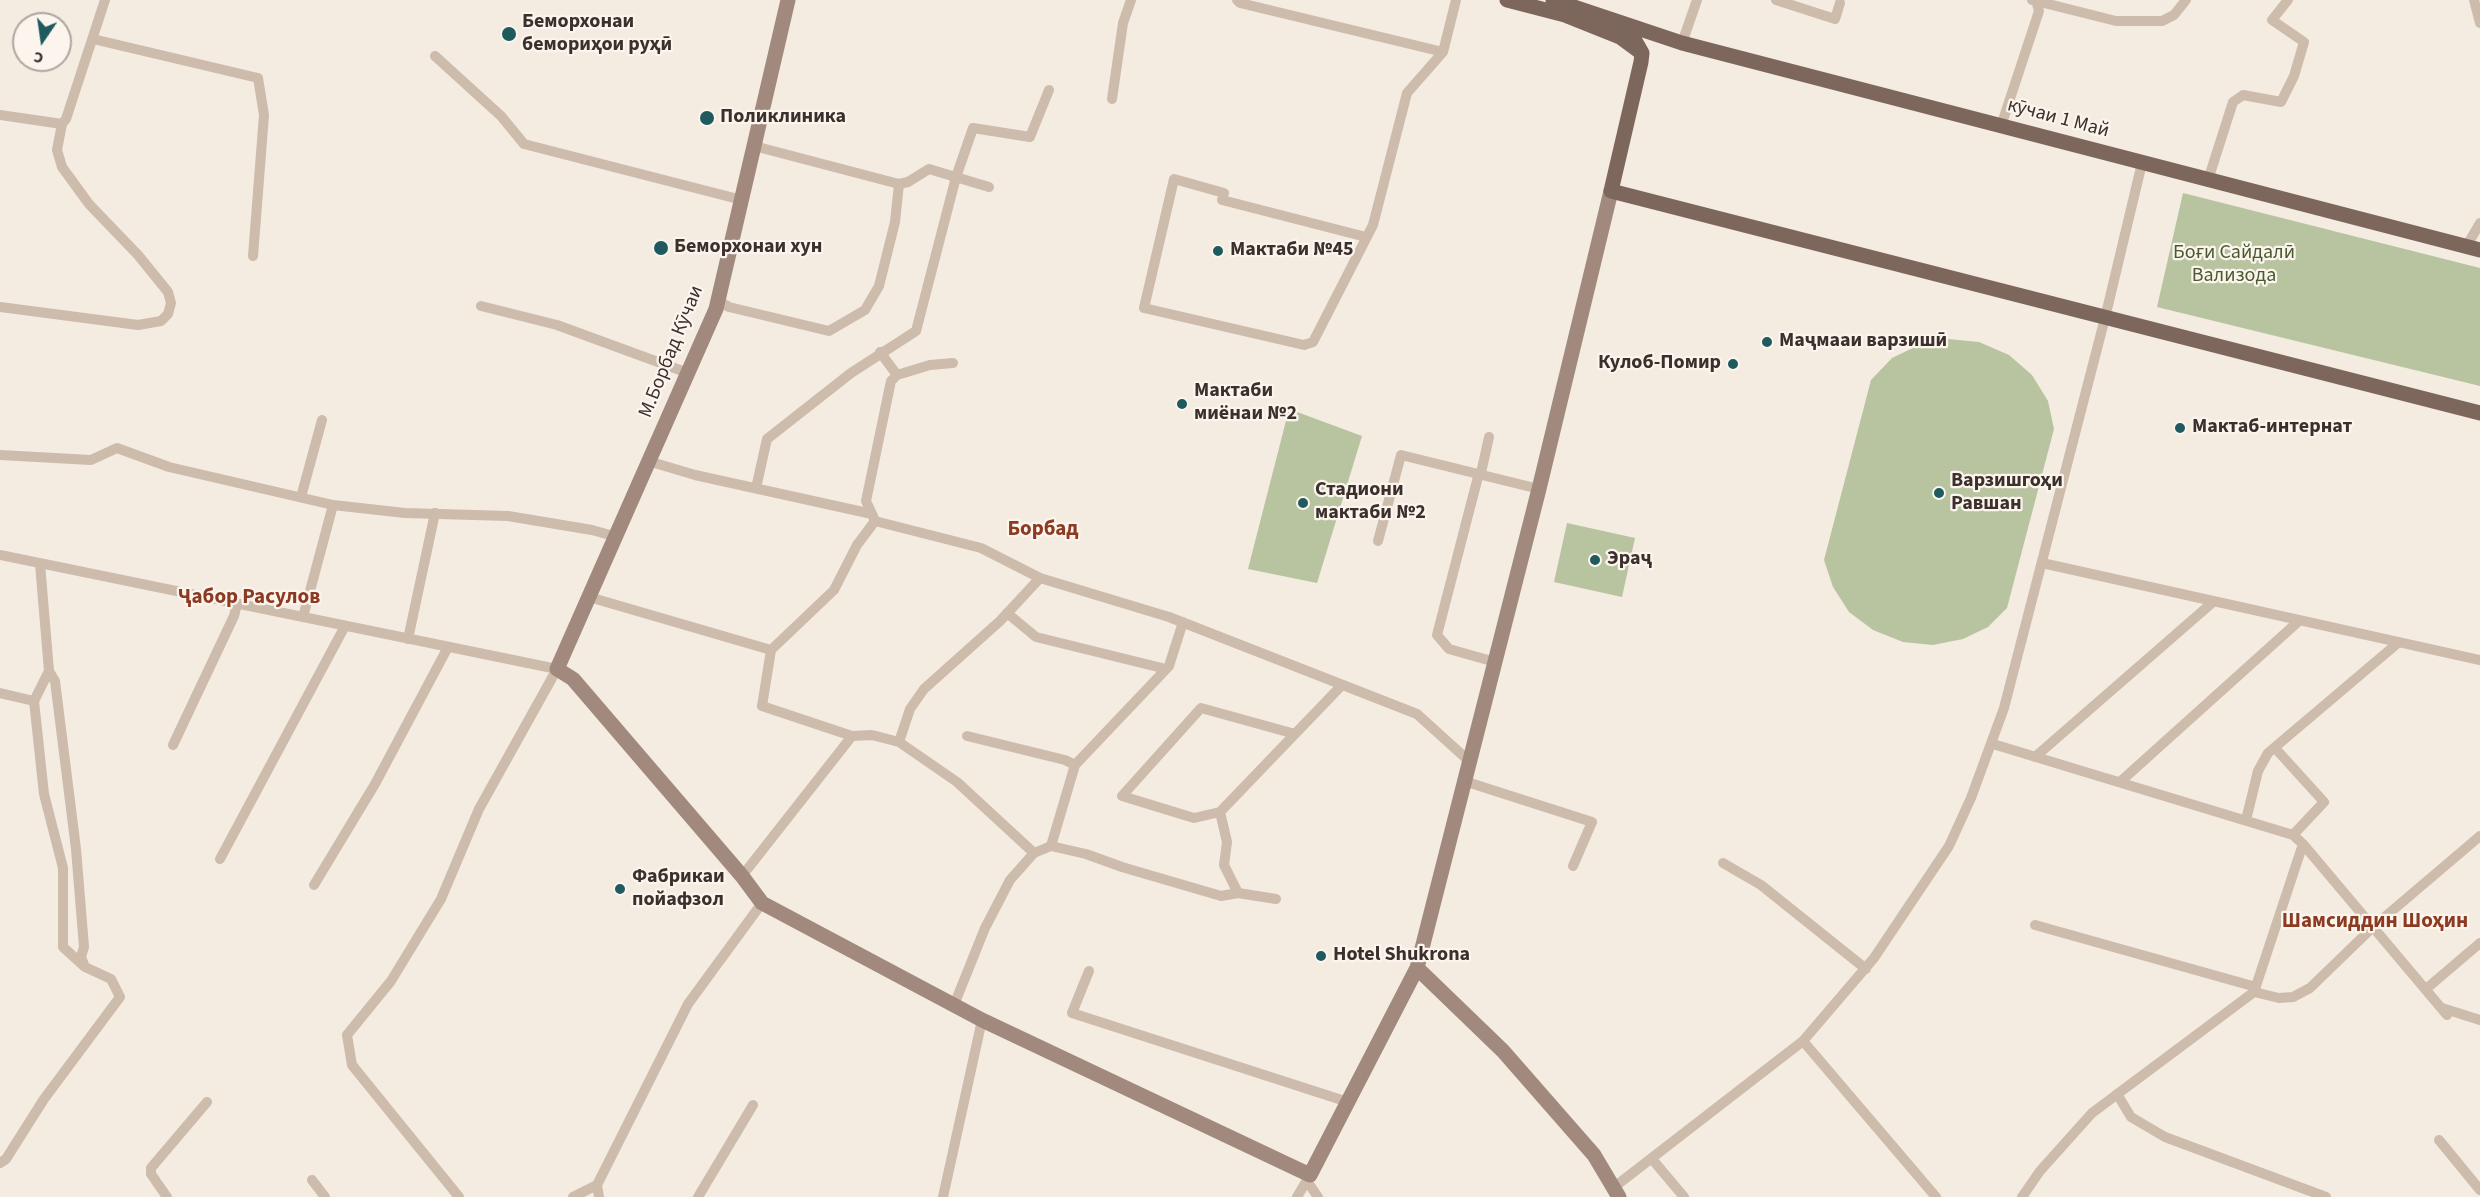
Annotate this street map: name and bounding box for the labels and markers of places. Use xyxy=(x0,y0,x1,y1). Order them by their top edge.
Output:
place label: Беморхонаи бемориҳои руҳӣ xyxy=(522,11,672,58)
marker: Беморхонаи бемориҳои руҳӣ xyxy=(500,25,518,43)
place label: Поликлиника xyxy=(720,106,846,130)
marker: Поликлиника xyxy=(698,109,716,127)
place label: Беморхонаи хун xyxy=(674,236,822,260)
marker: Беморхонаи хун xyxy=(652,239,670,257)
place label: Мактаби №45 xyxy=(1230,239,1354,263)
marker: Мактаби №45 xyxy=(1211,244,1225,258)
place label: Маҷмааи варзишӣ xyxy=(1779,330,1947,354)
marker: Маҷмааи варзишӣ xyxy=(1760,335,1774,349)
place label: Кулоб-Помир xyxy=(1598,352,1721,376)
marker: Кулоб-Помир xyxy=(1726,357,1740,371)
place label: Мактаби миёнаи №2 xyxy=(1194,380,1297,427)
marker: Мактаби миёнаи №2 xyxy=(1175,397,1189,411)
place label: Мактаб-интернат xyxy=(2192,416,2352,440)
marker: Мактаб-интернат xyxy=(2173,421,2187,435)
place label: Варзишгоҳи Равшан xyxy=(1951,470,2063,517)
place label: Стадиони мактаби №2 xyxy=(1315,479,1426,526)
marker: Варзишгоҳи Равшан xyxy=(1932,486,1946,500)
marker: Стадиони мактаби №2 xyxy=(1296,496,1310,510)
place label: Эраҷ xyxy=(1607,548,1652,572)
marker: Эраҷ xyxy=(1588,553,1602,567)
place label: Фабрикаи пойафзол xyxy=(632,866,725,913)
marker: Фабрикаи пойафзол xyxy=(613,882,627,896)
place label: Hotel Shukrona xyxy=(1333,944,1470,968)
marker: Hotel Shukrona xyxy=(1314,949,1328,963)

